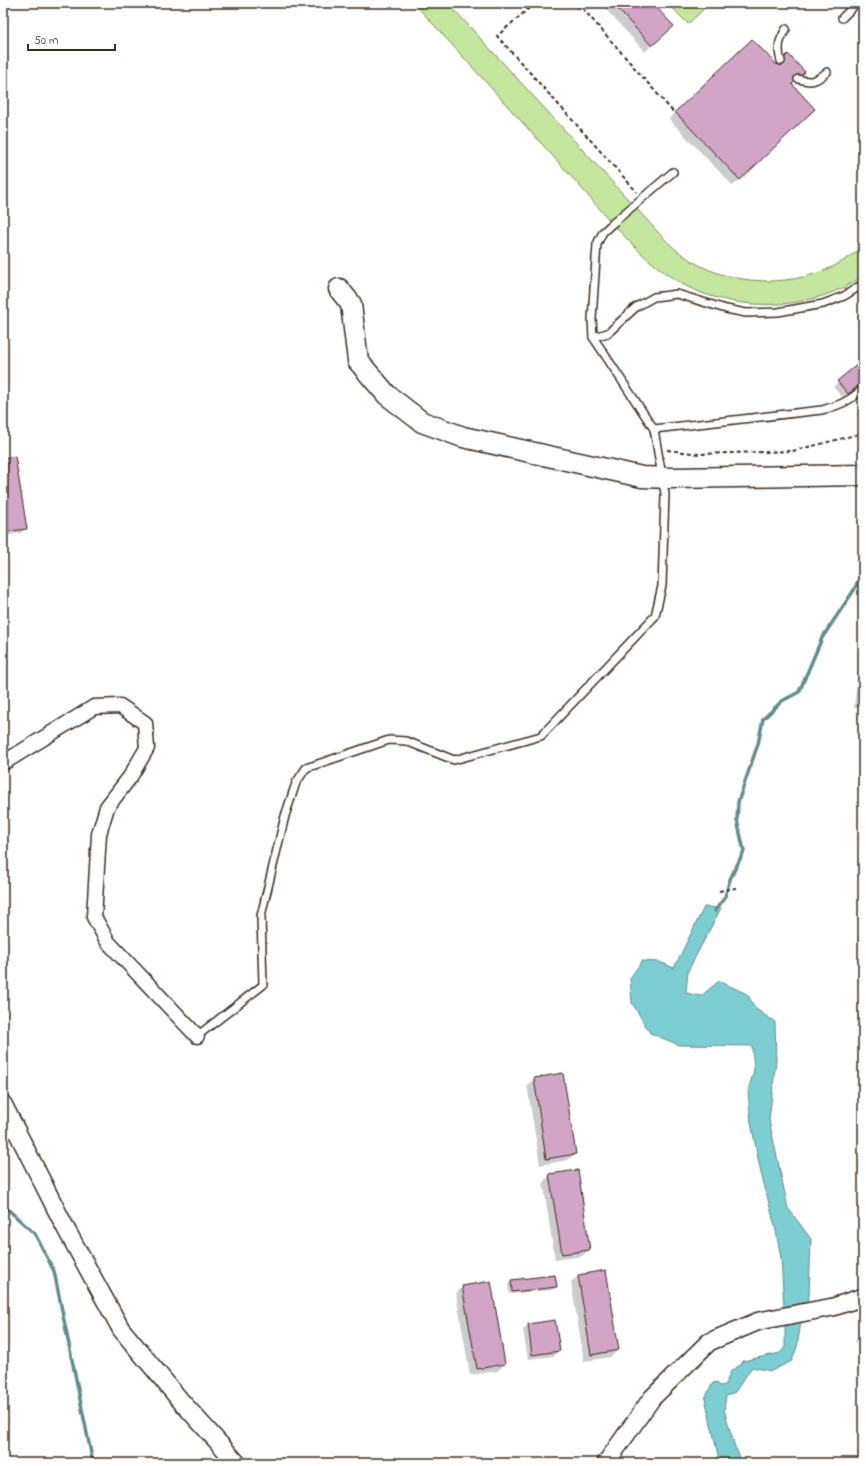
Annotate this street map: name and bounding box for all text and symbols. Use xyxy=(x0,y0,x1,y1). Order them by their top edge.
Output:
scale bar xyxy=(28,26,115,52)
text: 50 m xyxy=(34,32,58,50)

